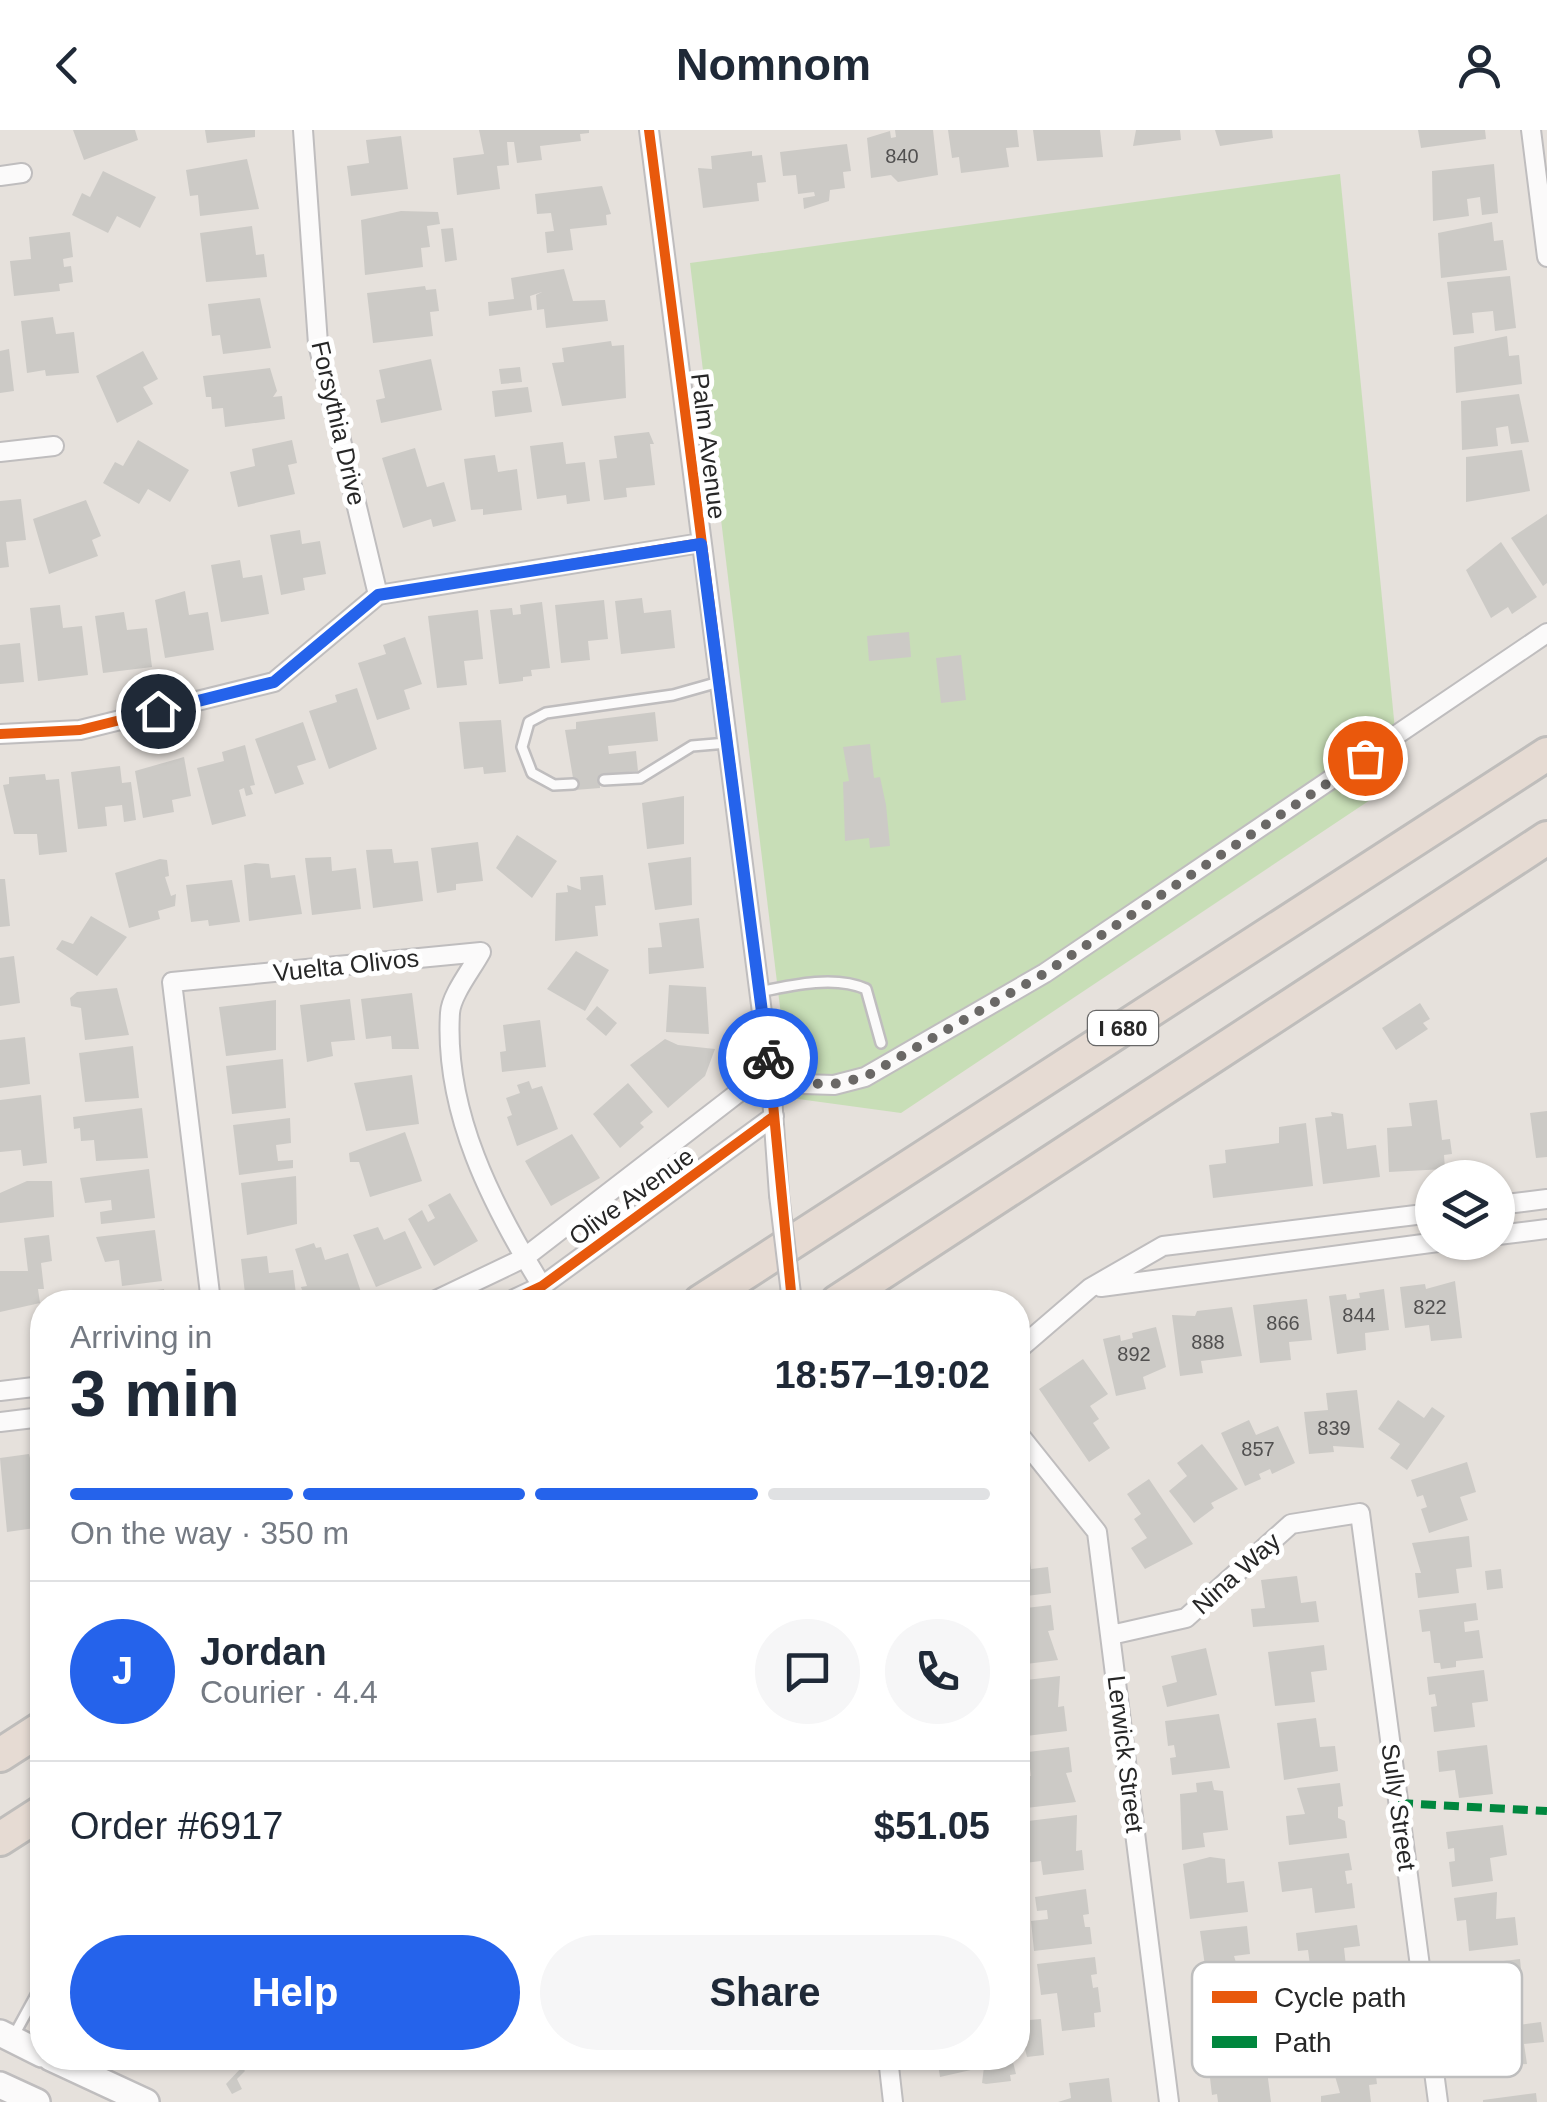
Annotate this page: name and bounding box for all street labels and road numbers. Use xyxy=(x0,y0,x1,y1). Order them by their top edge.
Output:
street label: Forsythia Drive xyxy=(306,338,372,508)
street label: Palm Avenue xyxy=(686,371,732,521)
street label: Vuelta Olivos xyxy=(272,943,420,987)
road number: I 680 xyxy=(1088,1011,1158,1045)
street label: Olive Avenue xyxy=(563,1142,699,1250)
street label: Nina Way xyxy=(1187,1526,1286,1619)
street label: Lerwick Street xyxy=(1102,1674,1150,1834)
street label: Sully Street xyxy=(1376,1742,1422,1872)

